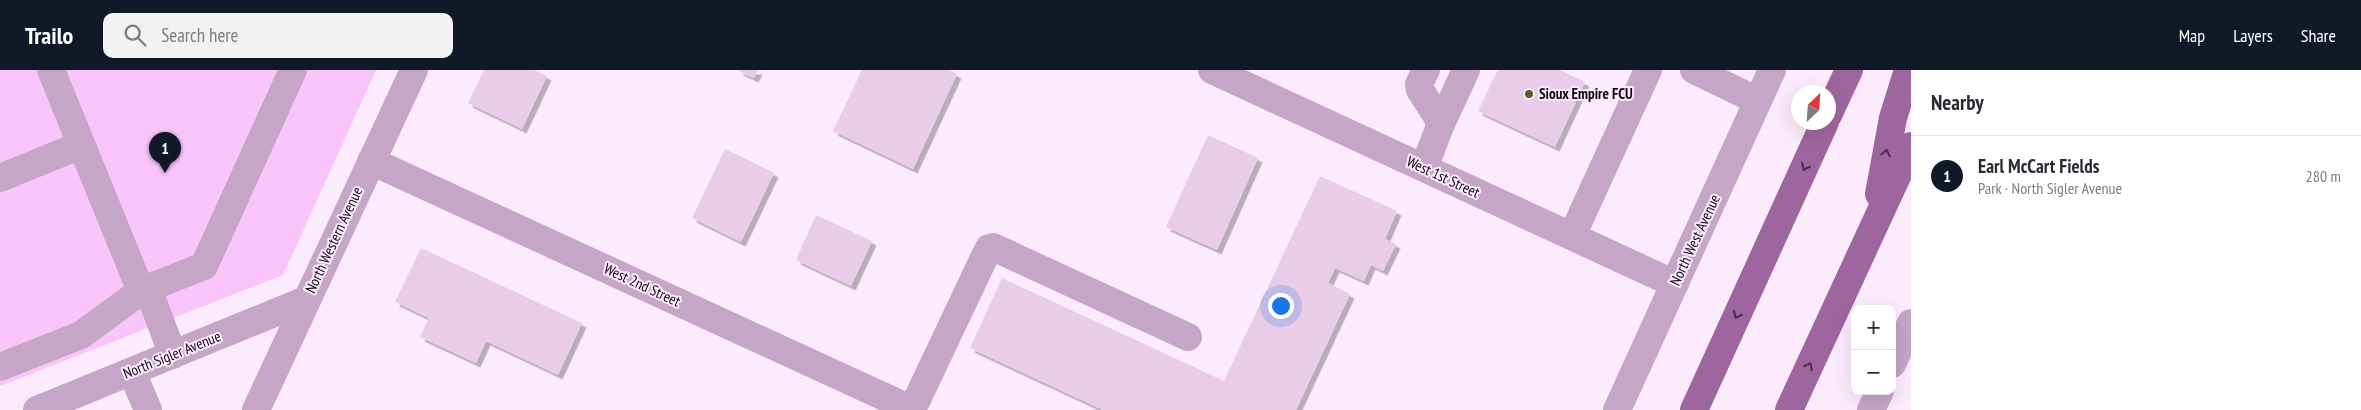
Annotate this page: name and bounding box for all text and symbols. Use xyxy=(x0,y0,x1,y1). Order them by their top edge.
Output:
search box xyxy=(103,13,453,58)
text: Trailo xyxy=(25,20,73,51)
icon: search xyxy=(121,21,149,49)
text: Search here xyxy=(161,23,238,47)
text: Map xyxy=(2179,24,2205,47)
text: Layers xyxy=(2233,24,2273,47)
text: Share xyxy=(2301,24,2336,47)
place label: Sioux Empire FCU xyxy=(1539,84,1633,103)
north arrow xyxy=(1791,85,1836,130)
marker: Sioux Empire FCU xyxy=(1523,88,1535,100)
text: Nearby xyxy=(1931,89,1984,116)
pin: 1 xyxy=(149,132,181,173)
one-way arrow xyxy=(1880,148,1891,157)
street label: West 1st Street xyxy=(1404,151,1483,202)
text: Earl McCart Fields xyxy=(1978,154,2099,178)
one-way arrow xyxy=(1801,162,1811,171)
text: 1 xyxy=(1943,166,1951,186)
text: 280 m xyxy=(2306,166,2341,186)
text: Park · North Sigler Avenue xyxy=(1978,178,2122,198)
street label: North Western Avenue xyxy=(301,184,366,296)
street label: North West Avenue xyxy=(1665,191,1724,288)
street label: West 2nd Street xyxy=(601,259,683,311)
your location xyxy=(1268,293,1294,319)
map controls xyxy=(1851,305,1896,395)
button: + xyxy=(1851,305,1896,350)
one-way arrow xyxy=(1733,310,1744,319)
street label: North Sigler Avenue xyxy=(120,326,223,383)
button: − xyxy=(1851,350,1896,395)
one-way arrow xyxy=(1803,362,1814,371)

